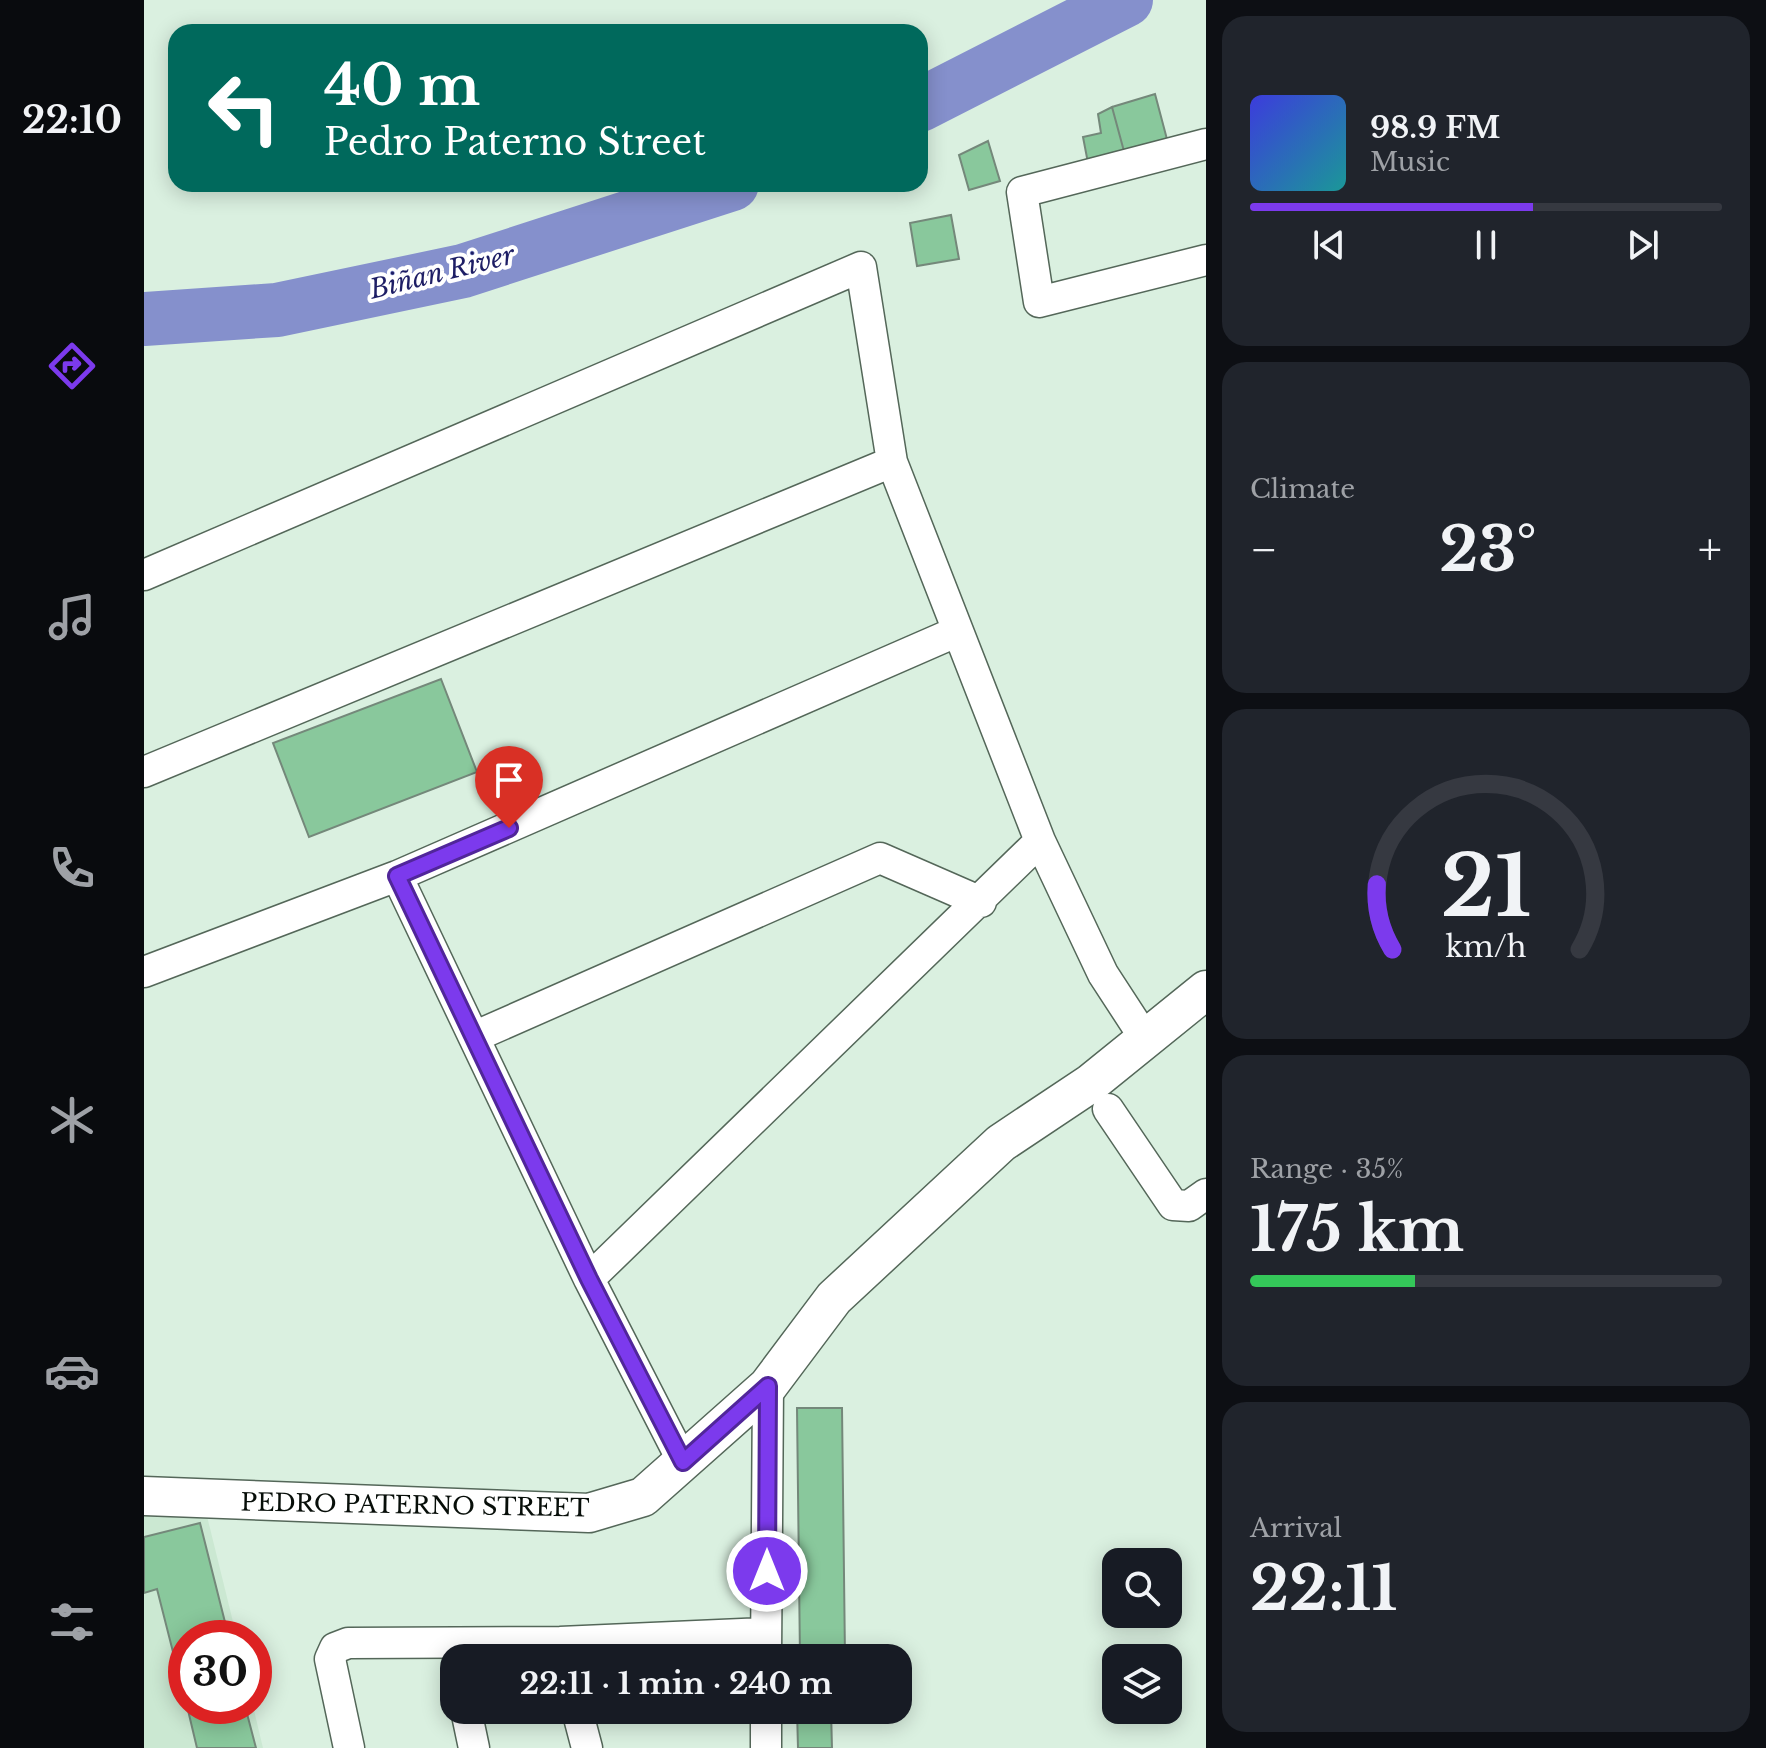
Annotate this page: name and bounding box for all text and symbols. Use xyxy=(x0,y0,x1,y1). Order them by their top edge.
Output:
text: 40 m xyxy=(324,51,480,120)
icon: left xyxy=(192,56,296,160)
text: 22:10 xyxy=(22,98,122,143)
text: 98.9 FM xyxy=(1370,109,1500,146)
text: Pedro Paterno Street xyxy=(324,120,706,165)
text: Music xyxy=(1370,146,1450,178)
icon: previous xyxy=(1307,223,1351,267)
icon: pause xyxy=(1464,223,1508,267)
icon: next xyxy=(1621,223,1665,267)
water label: Biñan River xyxy=(365,238,519,306)
icon: directions xyxy=(44,338,100,394)
text: Climate xyxy=(1250,473,1355,505)
text: 23° xyxy=(1439,513,1537,587)
text: − xyxy=(1250,522,1278,577)
text: + xyxy=(1698,522,1722,577)
icon: music xyxy=(44,589,100,645)
pin xyxy=(475,746,543,828)
icon: arrive xyxy=(487,758,531,802)
text: 21 xyxy=(1441,835,1531,938)
icon: phone xyxy=(44,840,100,896)
text: km/h xyxy=(1445,929,1527,965)
icon: climate xyxy=(44,1092,100,1148)
text: Range · 35% xyxy=(1250,1153,1404,1185)
text: 175 km xyxy=(1250,1193,1464,1267)
icon: car xyxy=(44,1343,100,1399)
street label: PEDRO PATERNO STREET xyxy=(240,1487,590,1523)
text: Arrival xyxy=(1250,1512,1342,1544)
position arrow xyxy=(725,1529,809,1613)
map controls xyxy=(1102,1548,1182,1724)
button: search xyxy=(1102,1548,1182,1628)
text: 22:11 xyxy=(1250,1552,1397,1626)
icon: filters xyxy=(44,1594,100,1650)
speed limit sign: 30 xyxy=(168,1620,272,1724)
button: layers xyxy=(1102,1644,1182,1724)
text: 22:11 · 1 min · 240 m xyxy=(520,1665,832,1702)

